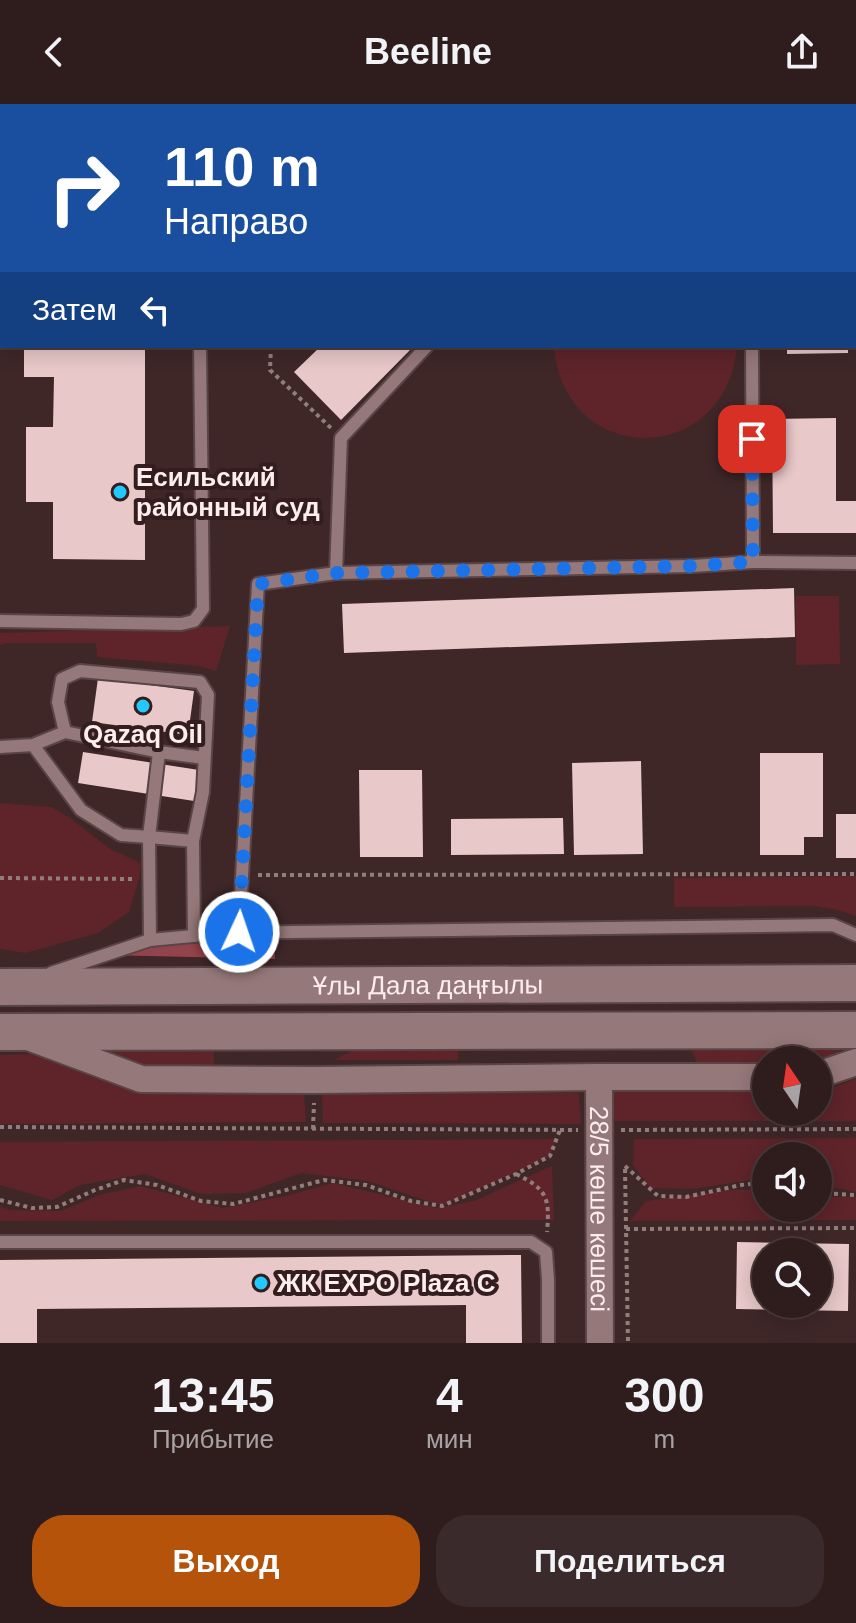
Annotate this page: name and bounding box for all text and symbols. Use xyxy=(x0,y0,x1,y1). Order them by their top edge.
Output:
icon: back xyxy=(32,30,76,74)
icon: share xyxy=(780,30,824,74)
text: Beeline xyxy=(364,31,492,72)
text: 110 m xyxy=(164,135,320,198)
icon: right xyxy=(32,136,136,240)
text: Направо xyxy=(164,201,308,242)
icon: left xyxy=(133,288,177,332)
text: Затем xyxy=(32,293,117,326)
pin xyxy=(718,405,786,473)
icon: arrive xyxy=(730,417,774,461)
place label: Есильский районный суд xyxy=(136,462,320,522)
marker: Есильский районный суд xyxy=(111,483,129,501)
marker: Qazaq Oil xyxy=(134,697,152,715)
place label: Qazaq Oil xyxy=(83,719,203,749)
position arrow xyxy=(197,890,281,974)
street label: Ұлы Дала даңғылы xyxy=(313,969,543,1001)
north arrow xyxy=(752,1046,832,1126)
map controls xyxy=(752,1046,832,1318)
street label: 28/5 көше көшесі xyxy=(584,1106,615,1312)
button: sound xyxy=(752,1142,832,1222)
button: search xyxy=(752,1238,832,1318)
place label: ЖК EXPO Plaza C xyxy=(276,1268,496,1298)
marker: ЖК EXPO Plaza C xyxy=(252,1274,270,1292)
text: 13:45 xyxy=(152,1369,274,1422)
text: 4 xyxy=(436,1369,463,1422)
text: 300 xyxy=(624,1369,704,1422)
text: Прибытие xyxy=(152,1424,274,1454)
text: мин xyxy=(426,1424,473,1454)
text: m xyxy=(654,1424,675,1454)
button: Выход xyxy=(32,1515,420,1607)
button: Поделиться xyxy=(436,1515,824,1607)

